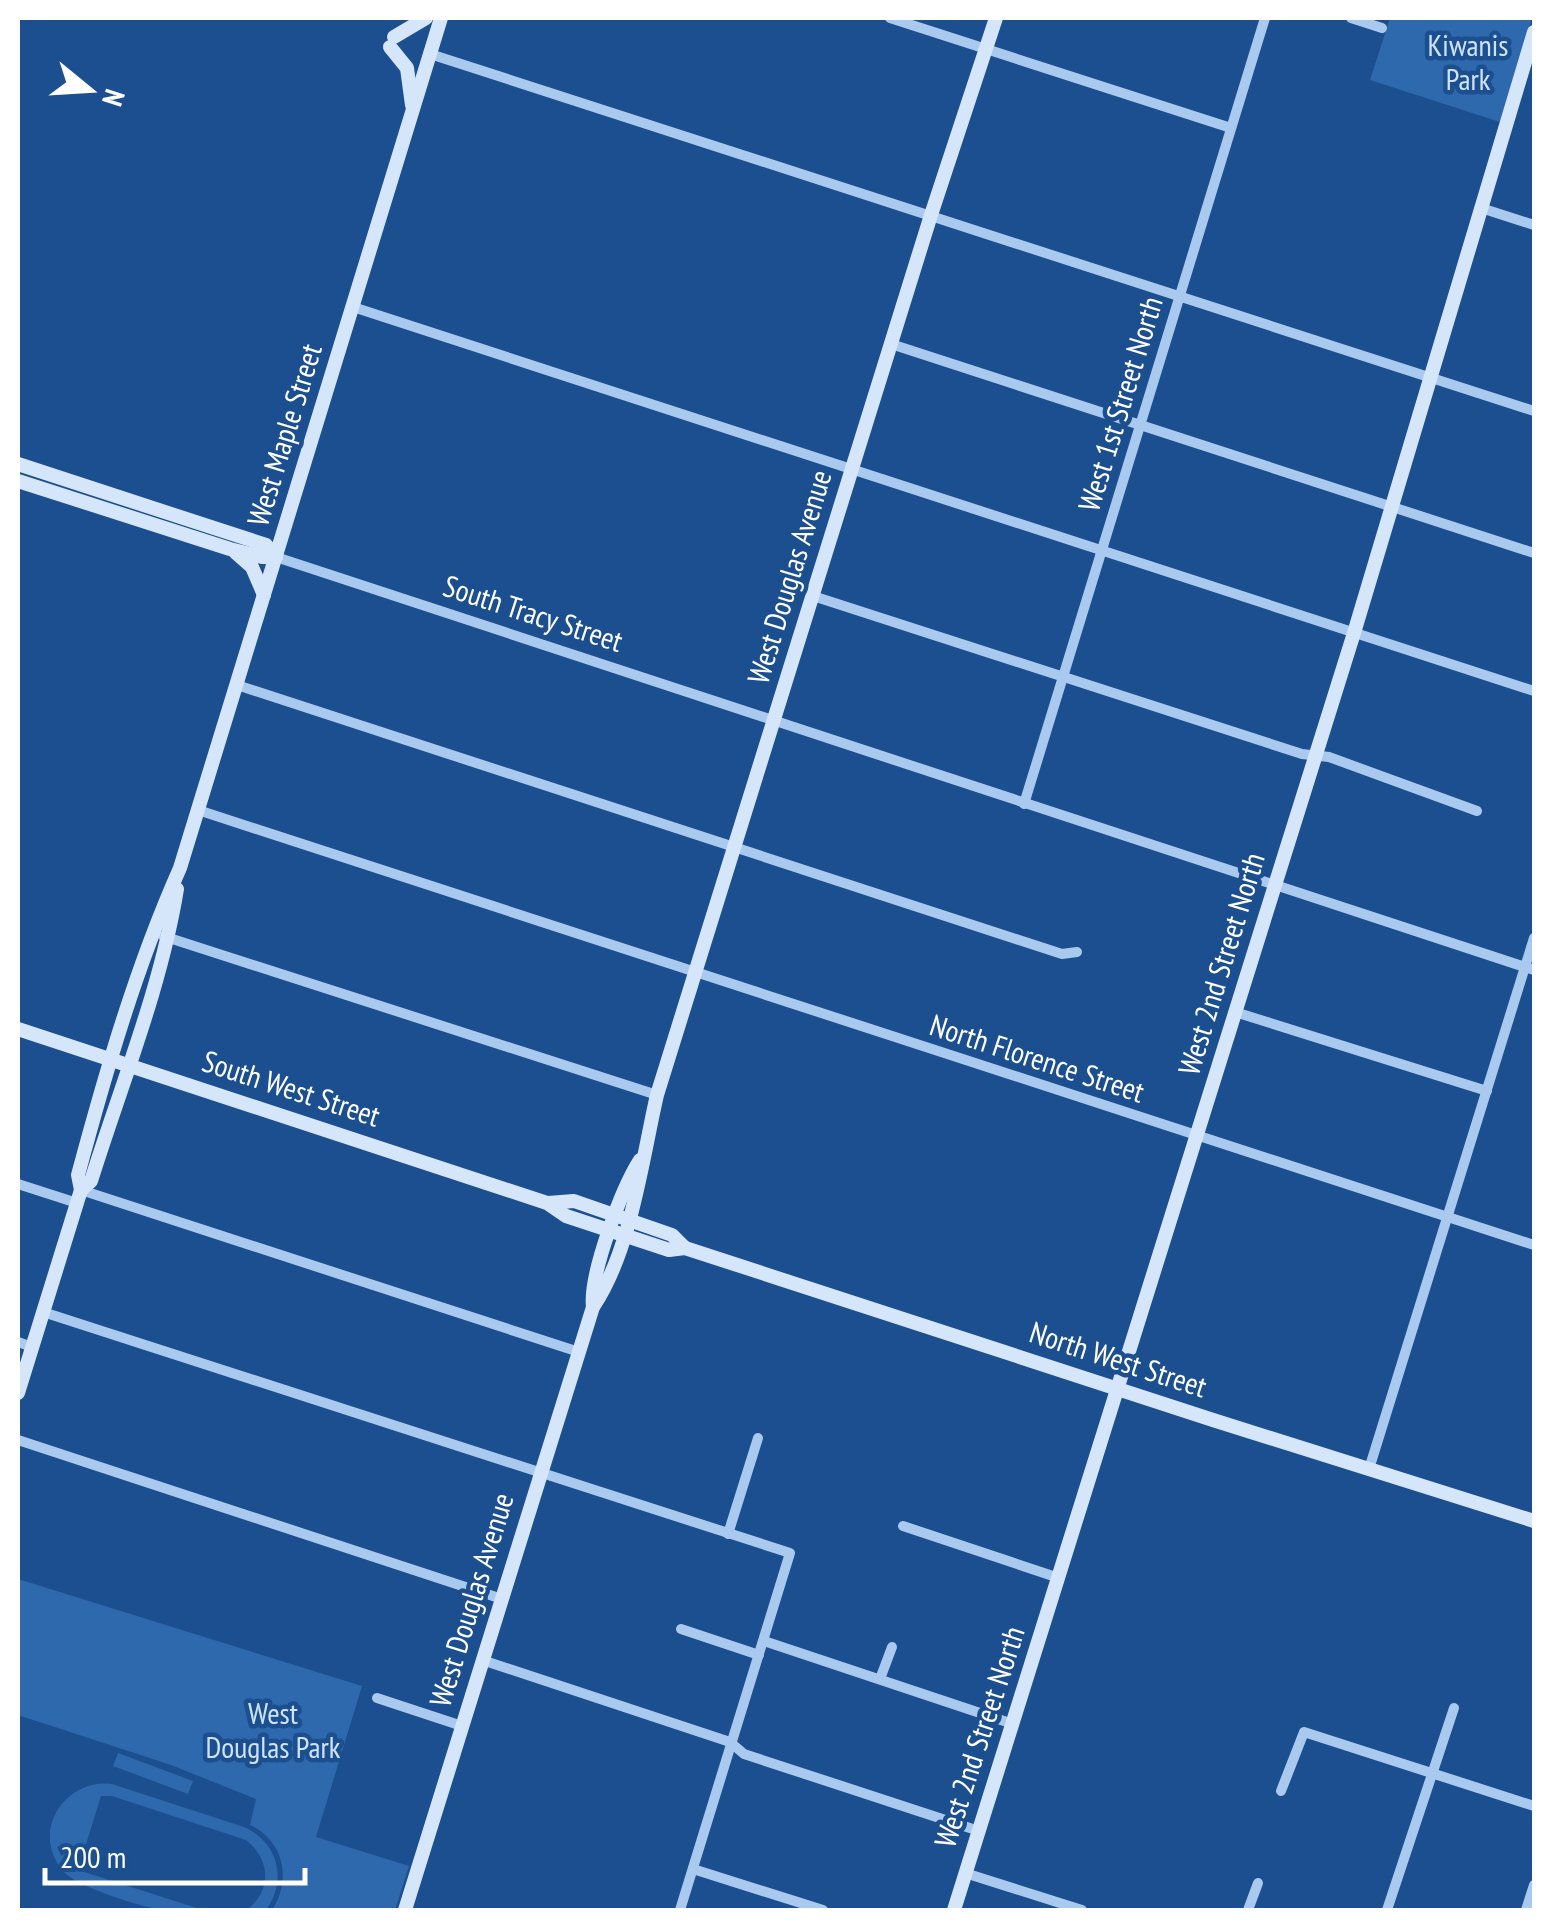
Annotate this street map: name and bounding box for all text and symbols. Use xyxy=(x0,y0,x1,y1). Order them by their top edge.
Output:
park label: Kiwanis Park xyxy=(1428,25,1508,98)
north arrow xyxy=(40,40,140,140)
text: N xyxy=(94,85,134,111)
street label: West 1st Street North xyxy=(1068,292,1171,516)
street label: West Maple Street xyxy=(237,338,330,530)
street label: West Douglas Avenue xyxy=(738,465,840,688)
street label: South Tracy Street xyxy=(439,565,629,660)
street label: West 2nd Street North xyxy=(1168,848,1273,1079)
street label: North Florence Street xyxy=(925,1005,1150,1111)
street label: South West Street xyxy=(198,1041,386,1135)
street label: North West Street xyxy=(1025,1312,1213,1406)
street label: West Douglas Avenue xyxy=(420,1488,522,1711)
street label: West 2nd Street North xyxy=(924,1621,1033,1852)
park label: West Douglas Park xyxy=(206,1693,341,1766)
scale bar xyxy=(45,1823,305,1885)
text: 200 m xyxy=(60,1837,126,1876)

